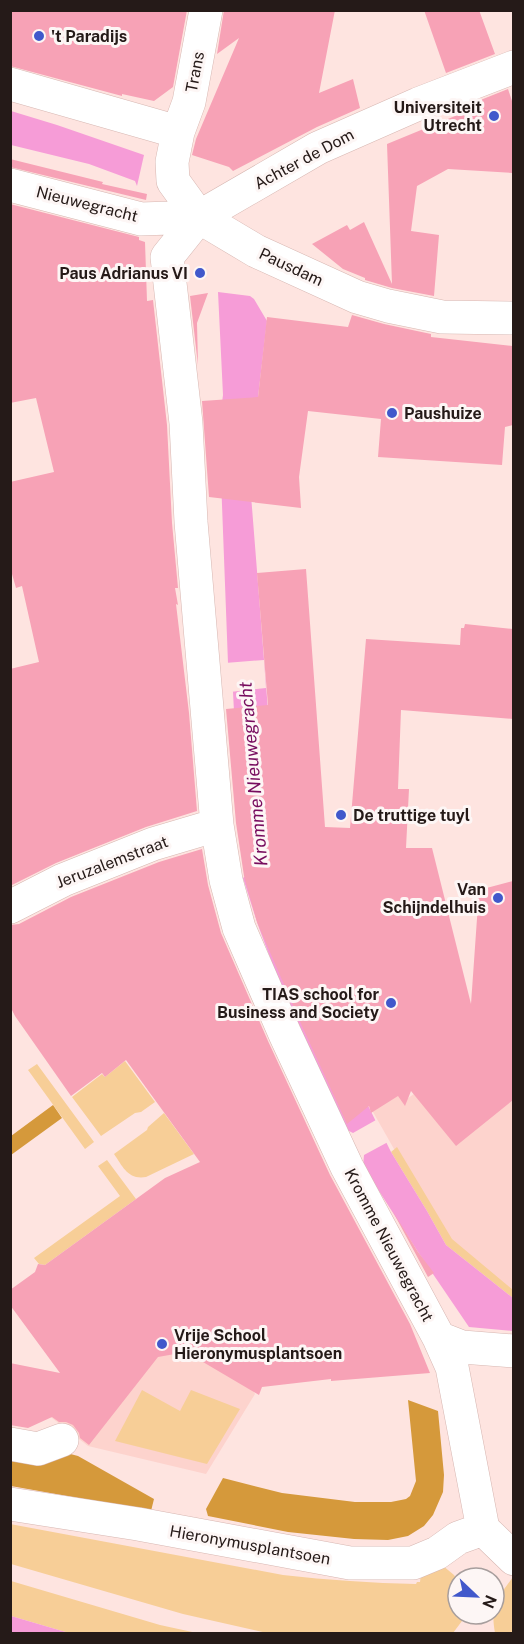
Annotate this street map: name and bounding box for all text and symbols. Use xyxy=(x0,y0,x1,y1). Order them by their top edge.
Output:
place label: 't Paradijs xyxy=(51,27,127,46)
marker: 't Paradijs xyxy=(32,29,46,43)
street label: Trans xyxy=(182,50,208,94)
place label: Universiteit Utrecht xyxy=(394,98,482,135)
marker: Universiteit Utrecht xyxy=(487,109,501,123)
street label: Achter de Dom xyxy=(251,125,357,193)
street label: Nieuwegracht xyxy=(34,182,140,226)
street label: Pausdam xyxy=(256,244,326,290)
place label: Paus Adrianus VI xyxy=(59,264,188,283)
marker: Paus Adrianus VI xyxy=(193,266,207,280)
place label: Paushuize xyxy=(404,404,482,423)
marker: Paushuize xyxy=(385,406,399,420)
water label: Kromme Nieuwegracht xyxy=(234,681,272,867)
place label: De truttige tuyl xyxy=(353,806,470,825)
marker: De truttige tuyl xyxy=(334,808,348,822)
street label: Jeruzalemstraat xyxy=(53,832,171,892)
place label: Van Schijndelhuis xyxy=(383,880,486,917)
marker: Van Schijndelhuis xyxy=(491,891,505,905)
place label: TIAS school for Business and Society xyxy=(217,985,379,1022)
marker: TIAS school for Business and Society xyxy=(384,996,398,1010)
street label: Kromme Nieuwegracht xyxy=(341,1165,437,1325)
place label: Vrije School Hieronymusplantsoen xyxy=(174,1326,342,1363)
marker: Vrije School Hieronymusplantsoen xyxy=(155,1337,169,1351)
street label: Hieronymusplantsoen xyxy=(168,1522,332,1568)
north arrow xyxy=(446,1566,506,1626)
text: N xyxy=(478,1592,501,1611)

